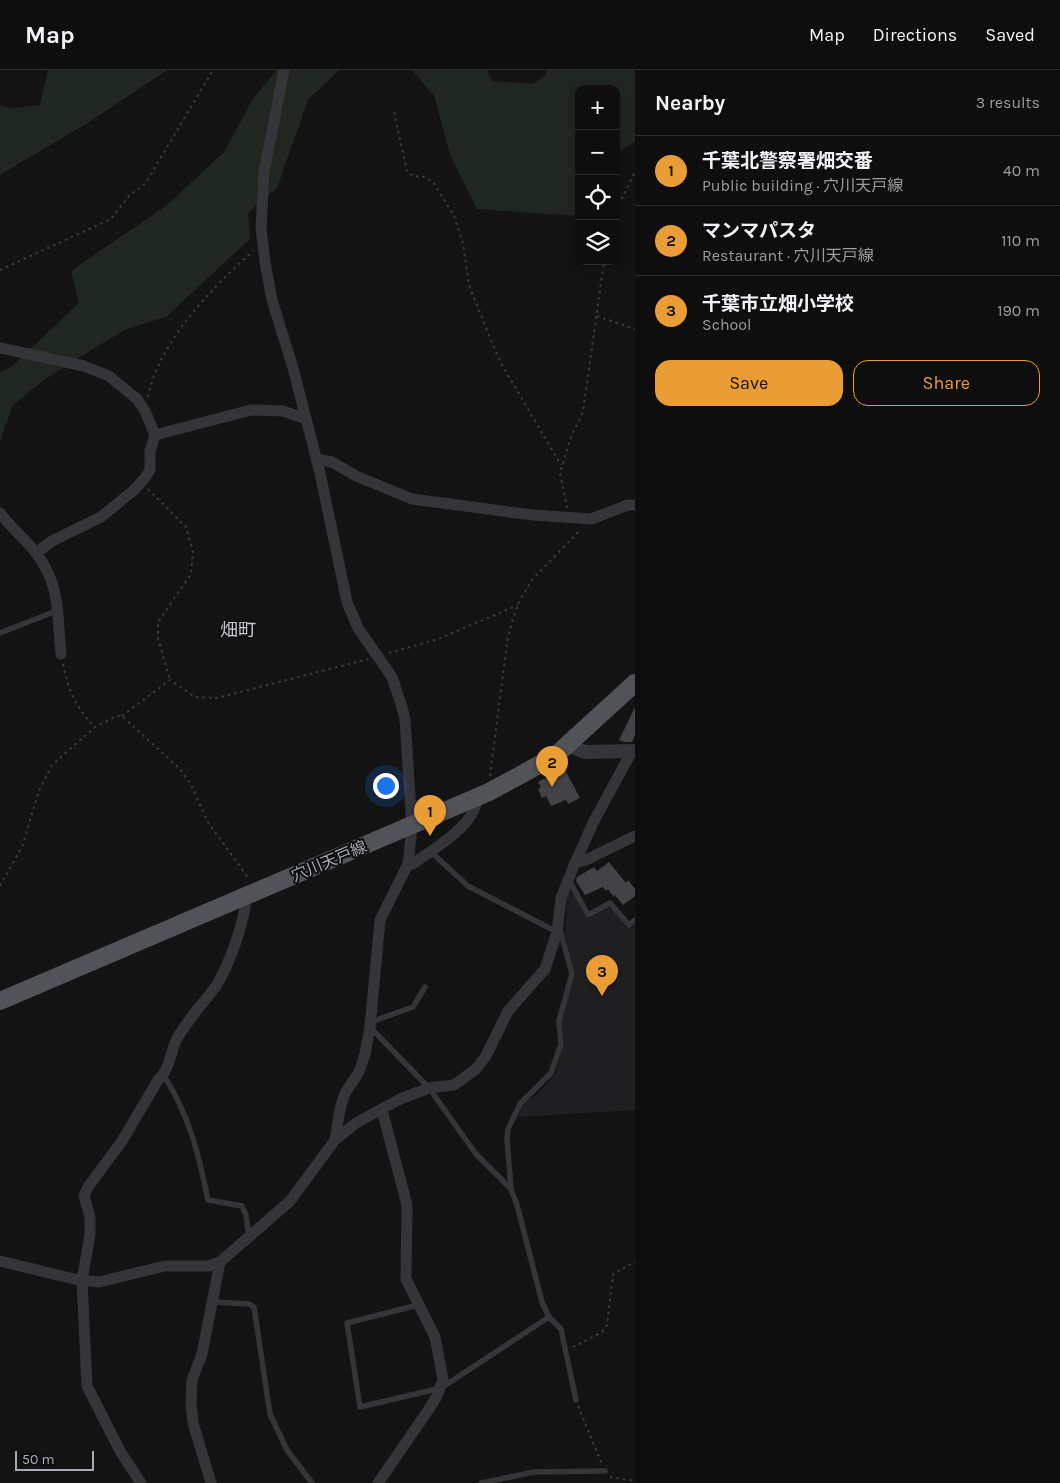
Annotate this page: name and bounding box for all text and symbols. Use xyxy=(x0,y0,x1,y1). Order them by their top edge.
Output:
text: Map xyxy=(25,21,75,49)
text: Map xyxy=(809,24,845,46)
text: Directions xyxy=(873,24,957,46)
text: Saved xyxy=(985,24,1035,46)
map controls xyxy=(575,85,620,265)
button: + xyxy=(575,85,620,130)
text: Nearby xyxy=(655,91,725,115)
text: 3 results xyxy=(976,93,1040,112)
button: − xyxy=(575,130,620,175)
text: 千葉北警察署畑交番 xyxy=(702,150,873,172)
text: 1 xyxy=(668,161,674,180)
text: 40 m xyxy=(1003,161,1040,180)
button: locate xyxy=(575,175,620,220)
text: Public building · 穴川天戸線 xyxy=(702,176,903,195)
button: layers xyxy=(575,220,620,265)
text: マンマパスタ xyxy=(702,220,816,242)
text: 2 xyxy=(666,231,676,250)
text: 110 m xyxy=(1001,231,1040,250)
text: Restaurant · 穴川天戸線 xyxy=(702,246,874,265)
text: 千葉市立畑小学校 xyxy=(702,293,854,315)
text: 3 xyxy=(666,301,676,320)
text: 190 m xyxy=(997,301,1040,320)
text: School xyxy=(702,315,752,334)
button: Save xyxy=(655,360,843,406)
button: Share xyxy=(853,360,1040,406)
district label: 畑町 xyxy=(220,619,256,641)
pin: 2 xyxy=(536,746,568,787)
your location xyxy=(373,773,399,799)
pin: 1 xyxy=(414,795,446,836)
street label: 穴川天戸線 xyxy=(288,837,370,885)
pin: 3 xyxy=(586,955,618,996)
scale bar xyxy=(15,1448,94,1471)
text: 50 m xyxy=(22,1451,55,1468)

